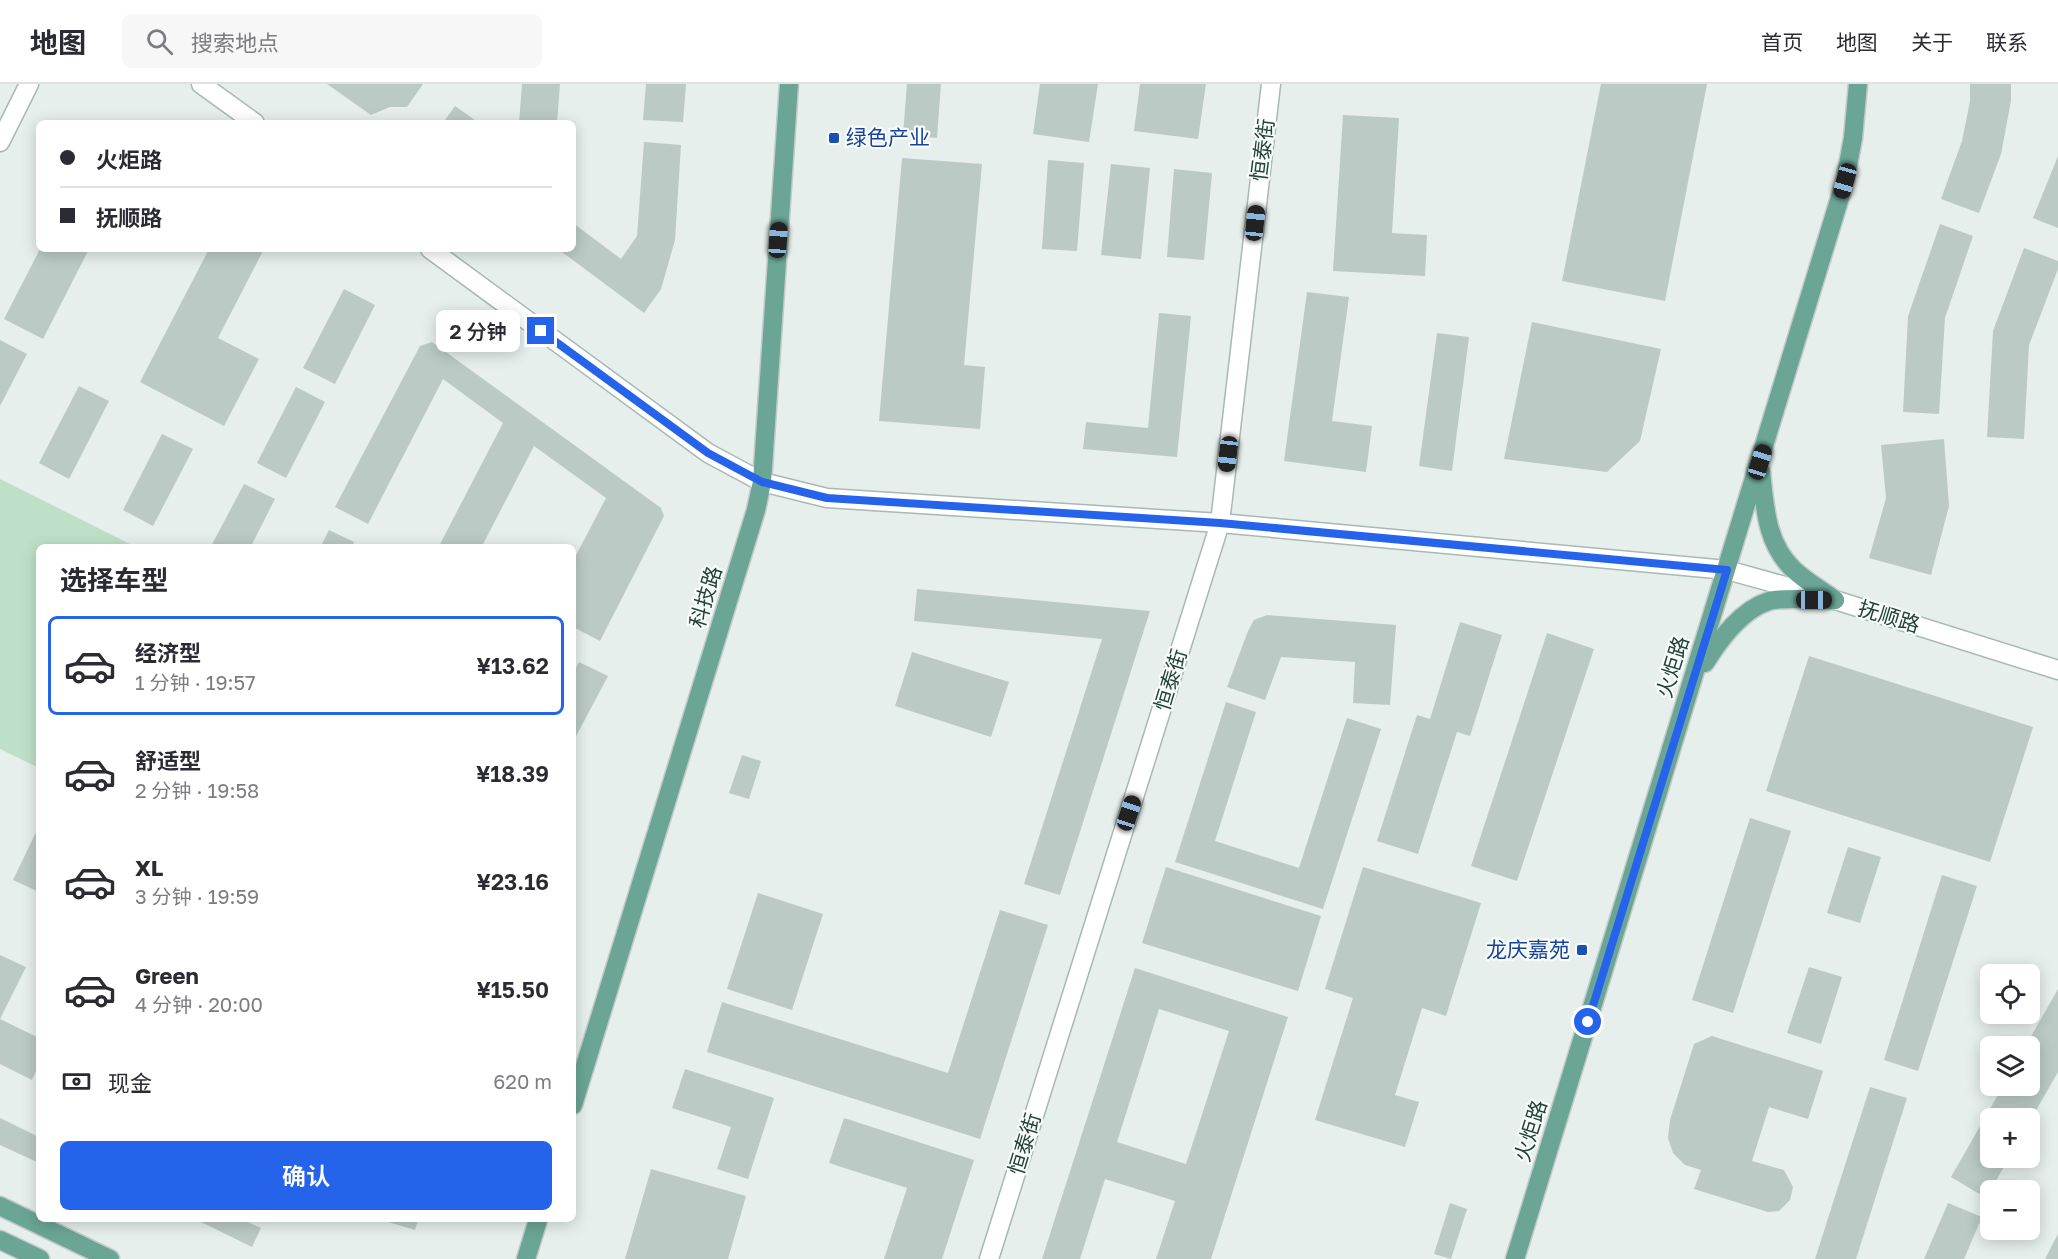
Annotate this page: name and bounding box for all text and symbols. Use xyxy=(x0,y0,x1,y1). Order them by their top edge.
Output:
search box xyxy=(122,14,542,68)
icon: search xyxy=(143,25,176,58)
text: 地图 xyxy=(30,26,86,59)
text: 搜索地点 xyxy=(191,29,279,56)
text: 首页 xyxy=(1761,29,1803,55)
text: 地图 xyxy=(1836,29,1878,55)
text: 关于 xyxy=(1911,29,1953,55)
text: 联系 xyxy=(1986,29,2028,55)
street label: 恒泰街 xyxy=(1245,117,1279,183)
place label: 绿色产业 xyxy=(846,124,930,150)
marker: 绿色产业 xyxy=(827,131,841,145)
text: 火炬路 xyxy=(96,146,162,173)
car xyxy=(1831,161,1859,201)
text: 抚顺路 xyxy=(96,204,162,231)
car xyxy=(1244,204,1266,242)
car xyxy=(768,221,788,259)
callout: 2 分钟 xyxy=(436,310,520,352)
route end xyxy=(527,317,554,344)
text: 2 分钟 xyxy=(450,319,506,343)
car xyxy=(1217,435,1239,473)
car xyxy=(1746,442,1774,482)
street label: 科技路 xyxy=(683,563,727,631)
text: 选择车型 xyxy=(60,564,168,596)
car xyxy=(1796,591,1832,609)
street label: 抚顺路 xyxy=(1855,594,1923,638)
street label: 火炬路 xyxy=(1650,633,1694,701)
icon: car xyxy=(63,639,117,693)
text: 经济型 xyxy=(135,639,201,666)
street label: 恒泰街 xyxy=(1148,646,1192,714)
text: ¥13.62 xyxy=(477,652,549,679)
text: 1 分钟 · 19:57 xyxy=(135,670,256,694)
icon: car xyxy=(63,747,117,801)
text: 舒适型 xyxy=(135,747,201,774)
text: ¥18.39 xyxy=(476,760,549,787)
text: 2 分钟 · 19:58 xyxy=(135,778,259,802)
car xyxy=(1115,793,1143,833)
text: XL xyxy=(135,854,163,881)
icon: car xyxy=(63,855,117,909)
text: ¥23.16 xyxy=(477,868,549,895)
text: 3 分钟 · 19:59 xyxy=(135,884,259,908)
place label: 龙庆嘉苑 xyxy=(1486,936,1570,962)
marker: 龙庆嘉苑 xyxy=(1575,943,1589,957)
text: Green xyxy=(135,962,199,989)
icon: car xyxy=(63,963,117,1017)
map controls xyxy=(1980,964,2040,1240)
button: locate xyxy=(1980,964,2040,1024)
text: ¥15.50 xyxy=(476,976,549,1003)
text: 4 分钟 · 20:00 xyxy=(135,992,263,1016)
route start xyxy=(1574,1008,1601,1035)
button: layers xyxy=(1980,1036,2040,1096)
icon: cash xyxy=(60,1065,93,1098)
text: 现金 xyxy=(108,1069,152,1096)
text: 620 m xyxy=(493,1069,552,1093)
street label: 火炬路 xyxy=(1508,1097,1552,1165)
button: + xyxy=(1980,1108,2040,1168)
street label: 恒泰街 xyxy=(1002,1110,1046,1178)
button: 确认 xyxy=(60,1141,552,1210)
button: − xyxy=(1980,1180,2040,1240)

